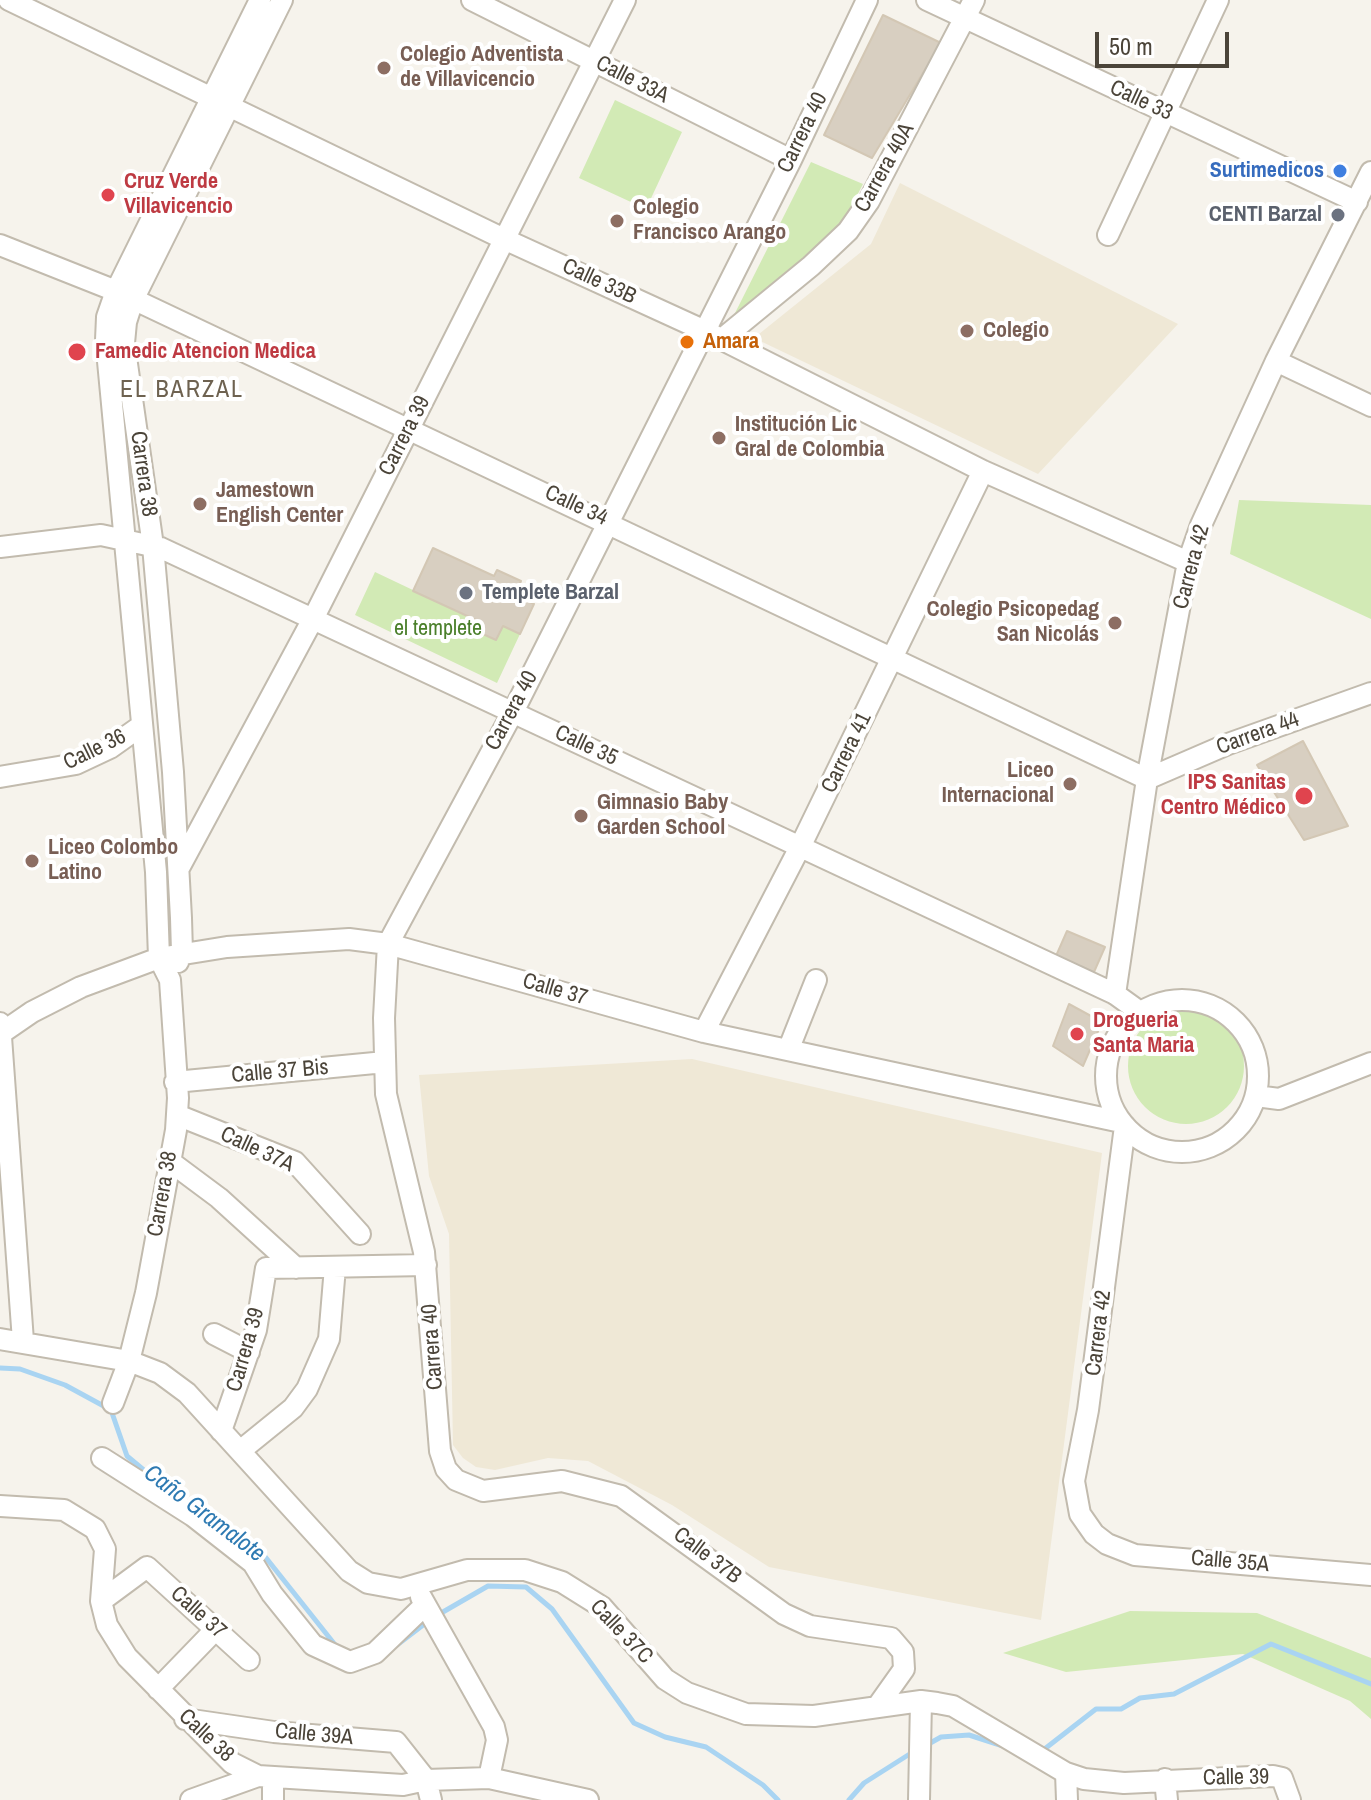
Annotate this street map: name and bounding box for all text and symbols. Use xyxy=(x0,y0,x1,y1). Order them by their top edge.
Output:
scale bar xyxy=(1099,16,1233,66)
text: 50 m xyxy=(1109,30,1153,62)
place label: Colegio Adventista de Villavicencio xyxy=(400,42,563,94)
street label: Calle 33A xyxy=(591,50,673,110)
marker: Colegio Adventista de Villavicencio xyxy=(375,59,393,77)
street label: Calle 33 xyxy=(1105,75,1177,127)
street label: Carrera 40 xyxy=(772,88,834,178)
street label: Carrera 40A xyxy=(850,119,920,217)
place label: Surtimedicos xyxy=(1210,158,1324,184)
marker: Surtimedicos xyxy=(1331,162,1349,180)
place label: Cruz Verde Villavicencio xyxy=(124,169,233,220)
marker: Cruz Verde Villavicencio xyxy=(99,186,117,204)
place label: Colegio Francisco Arango xyxy=(633,195,786,246)
place label: CENTI Barzal xyxy=(1209,202,1322,228)
marker: CENTI Barzal xyxy=(1329,206,1347,224)
marker: Colegio Francisco Arango xyxy=(608,212,626,230)
street label: Calle 33B xyxy=(558,254,640,310)
place label: Colegio xyxy=(983,318,1049,344)
marker: Colegio xyxy=(958,322,976,340)
place label: Amara xyxy=(703,329,759,355)
marker: Amara xyxy=(678,333,696,351)
place label: Famedic Atencion Medica xyxy=(95,339,316,365)
marker: Famedic Atencion Medica xyxy=(66,341,88,363)
district label: EL BARZAL xyxy=(120,377,244,405)
street label: Carrera 39 xyxy=(374,392,436,480)
place label: Institución Lic Gral de Colombia xyxy=(735,412,884,464)
street label: Carrera 38 xyxy=(124,429,162,519)
marker: Institución Lic Gral de Colombia xyxy=(710,429,728,447)
place label: Jamestown English Center xyxy=(216,478,343,530)
street label: Calle 34 xyxy=(540,480,612,532)
marker: Jamestown English Center xyxy=(191,495,209,513)
street label: Carrera 42 xyxy=(1168,522,1216,612)
place label: Templete Barzal xyxy=(482,580,619,606)
marker: Templete Barzal xyxy=(457,584,475,602)
place label: Colegio Psicopedag San Nicolás xyxy=(927,597,1099,648)
marker: Colegio Psicopedag San Nicolás xyxy=(1106,614,1124,632)
park label: el templete xyxy=(394,616,482,642)
street label: Carrera 40 xyxy=(480,667,544,755)
street label: Carrera 44 xyxy=(1213,707,1303,761)
street label: Carrera 41 xyxy=(816,708,878,798)
street label: Calle 35 xyxy=(550,720,622,772)
street label: Calle 36 xyxy=(59,724,131,776)
place label: Liceo Internacional xyxy=(942,758,1054,810)
place label: IPS Sanitas Centro Médico xyxy=(1161,770,1286,822)
marker: Liceo Internacional xyxy=(1061,775,1079,793)
marker: IPS Sanitas Centro Médico xyxy=(1293,785,1315,807)
place label: Gimnasio Baby Garden School xyxy=(597,790,728,842)
marker: Gimnasio Baby Garden School xyxy=(572,807,590,825)
place label: Liceo Colombo Latino xyxy=(48,835,178,886)
marker: Liceo Colombo Latino xyxy=(23,852,41,870)
street label: Calle 37 xyxy=(520,968,590,1012)
place label: Drogueria Santa Maria xyxy=(1093,1008,1194,1060)
marker: Drogueria Santa Maria xyxy=(1068,1025,1086,1043)
street label: Calle 37 Bis xyxy=(230,1055,330,1089)
street label: Calle 37A xyxy=(216,1122,298,1178)
street label: Carrera 38 xyxy=(143,1149,183,1239)
street label: Carrera 42 xyxy=(1081,1289,1117,1377)
street label: Carrera 40 xyxy=(417,1303,449,1391)
street label: Carrera 39 xyxy=(221,1305,271,1395)
water label: Caño Gramalote xyxy=(138,1459,270,1569)
street label: Calle 37B xyxy=(668,1522,746,1590)
street label: Calle 35A xyxy=(1190,1545,1270,1579)
street label: Calle 37 xyxy=(165,1581,231,1645)
street label: Calle 37C xyxy=(584,1594,658,1670)
street label: Calle 38 xyxy=(173,1704,239,1768)
street label: Calle 39A xyxy=(274,1718,354,1752)
street label: Calle 39 xyxy=(1203,1764,1269,1792)

